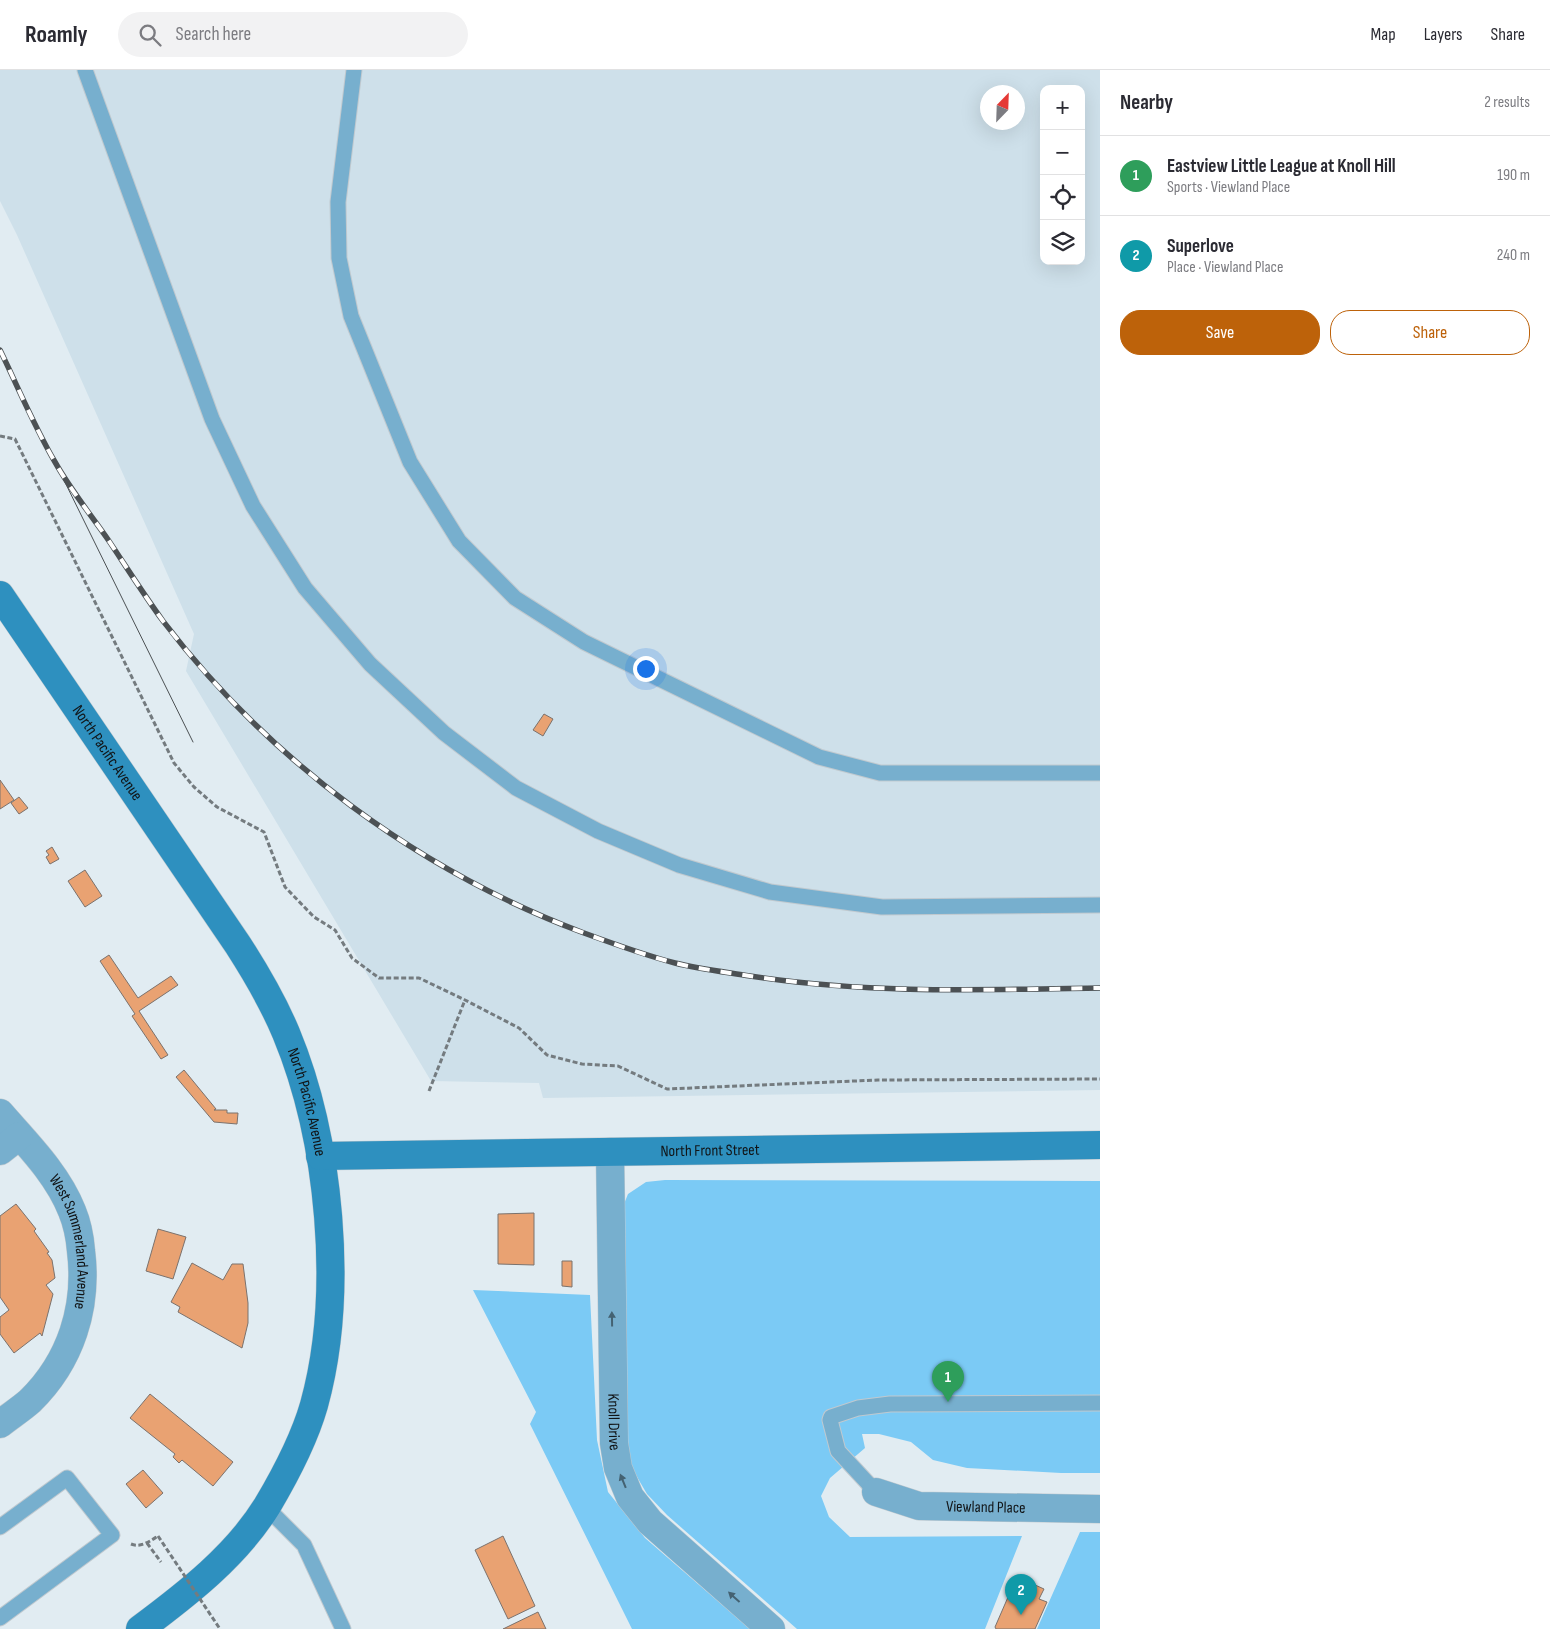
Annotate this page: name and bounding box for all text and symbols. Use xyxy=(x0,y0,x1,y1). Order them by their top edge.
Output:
search box xyxy=(118,12,468,57)
text: Roamly xyxy=(25,20,88,49)
icon: search xyxy=(136,21,164,49)
text: Search here xyxy=(176,23,251,46)
text: Map xyxy=(1371,24,1396,45)
text: Layers xyxy=(1424,24,1463,45)
text: Share xyxy=(1491,24,1525,45)
north arrow xyxy=(980,85,1025,130)
map controls xyxy=(1040,85,1085,265)
button: + xyxy=(1040,85,1085,130)
text: Nearby xyxy=(1120,90,1173,115)
text: 2 results xyxy=(1484,93,1530,112)
button: − xyxy=(1040,130,1085,175)
text: Eastview Little League at Knoll Hill xyxy=(1167,155,1396,178)
text: 1 xyxy=(1133,166,1139,185)
text: 190 m xyxy=(1497,166,1530,185)
button: locate xyxy=(1040,175,1085,220)
text: Sports · Viewland Place xyxy=(1167,178,1290,197)
button: layers xyxy=(1040,220,1085,265)
text: Superlove xyxy=(1167,235,1234,258)
text: 2 xyxy=(1132,246,1140,265)
text: 240 m xyxy=(1497,246,1530,265)
text: Place · Viewland Place xyxy=(1167,258,1283,277)
button: Save xyxy=(1120,310,1320,355)
button: Share xyxy=(1330,310,1530,355)
your location xyxy=(633,656,659,682)
street label: North Pacific Avenue xyxy=(68,702,147,804)
street label: North Pacific Avenue xyxy=(283,1045,330,1158)
street label: North Front Street xyxy=(660,1140,760,1161)
street label: West Summerland Avenue xyxy=(45,1171,92,1311)
one-way arrow xyxy=(608,1311,616,1327)
pin: 1 xyxy=(932,1361,964,1402)
street label: Knoll Drive xyxy=(604,1393,625,1452)
one-way arrow xyxy=(619,1473,626,1488)
street label: Viewland Place xyxy=(946,1497,1026,1517)
pin: 2 xyxy=(1005,1574,1037,1615)
one-way arrow xyxy=(728,1591,741,1602)

